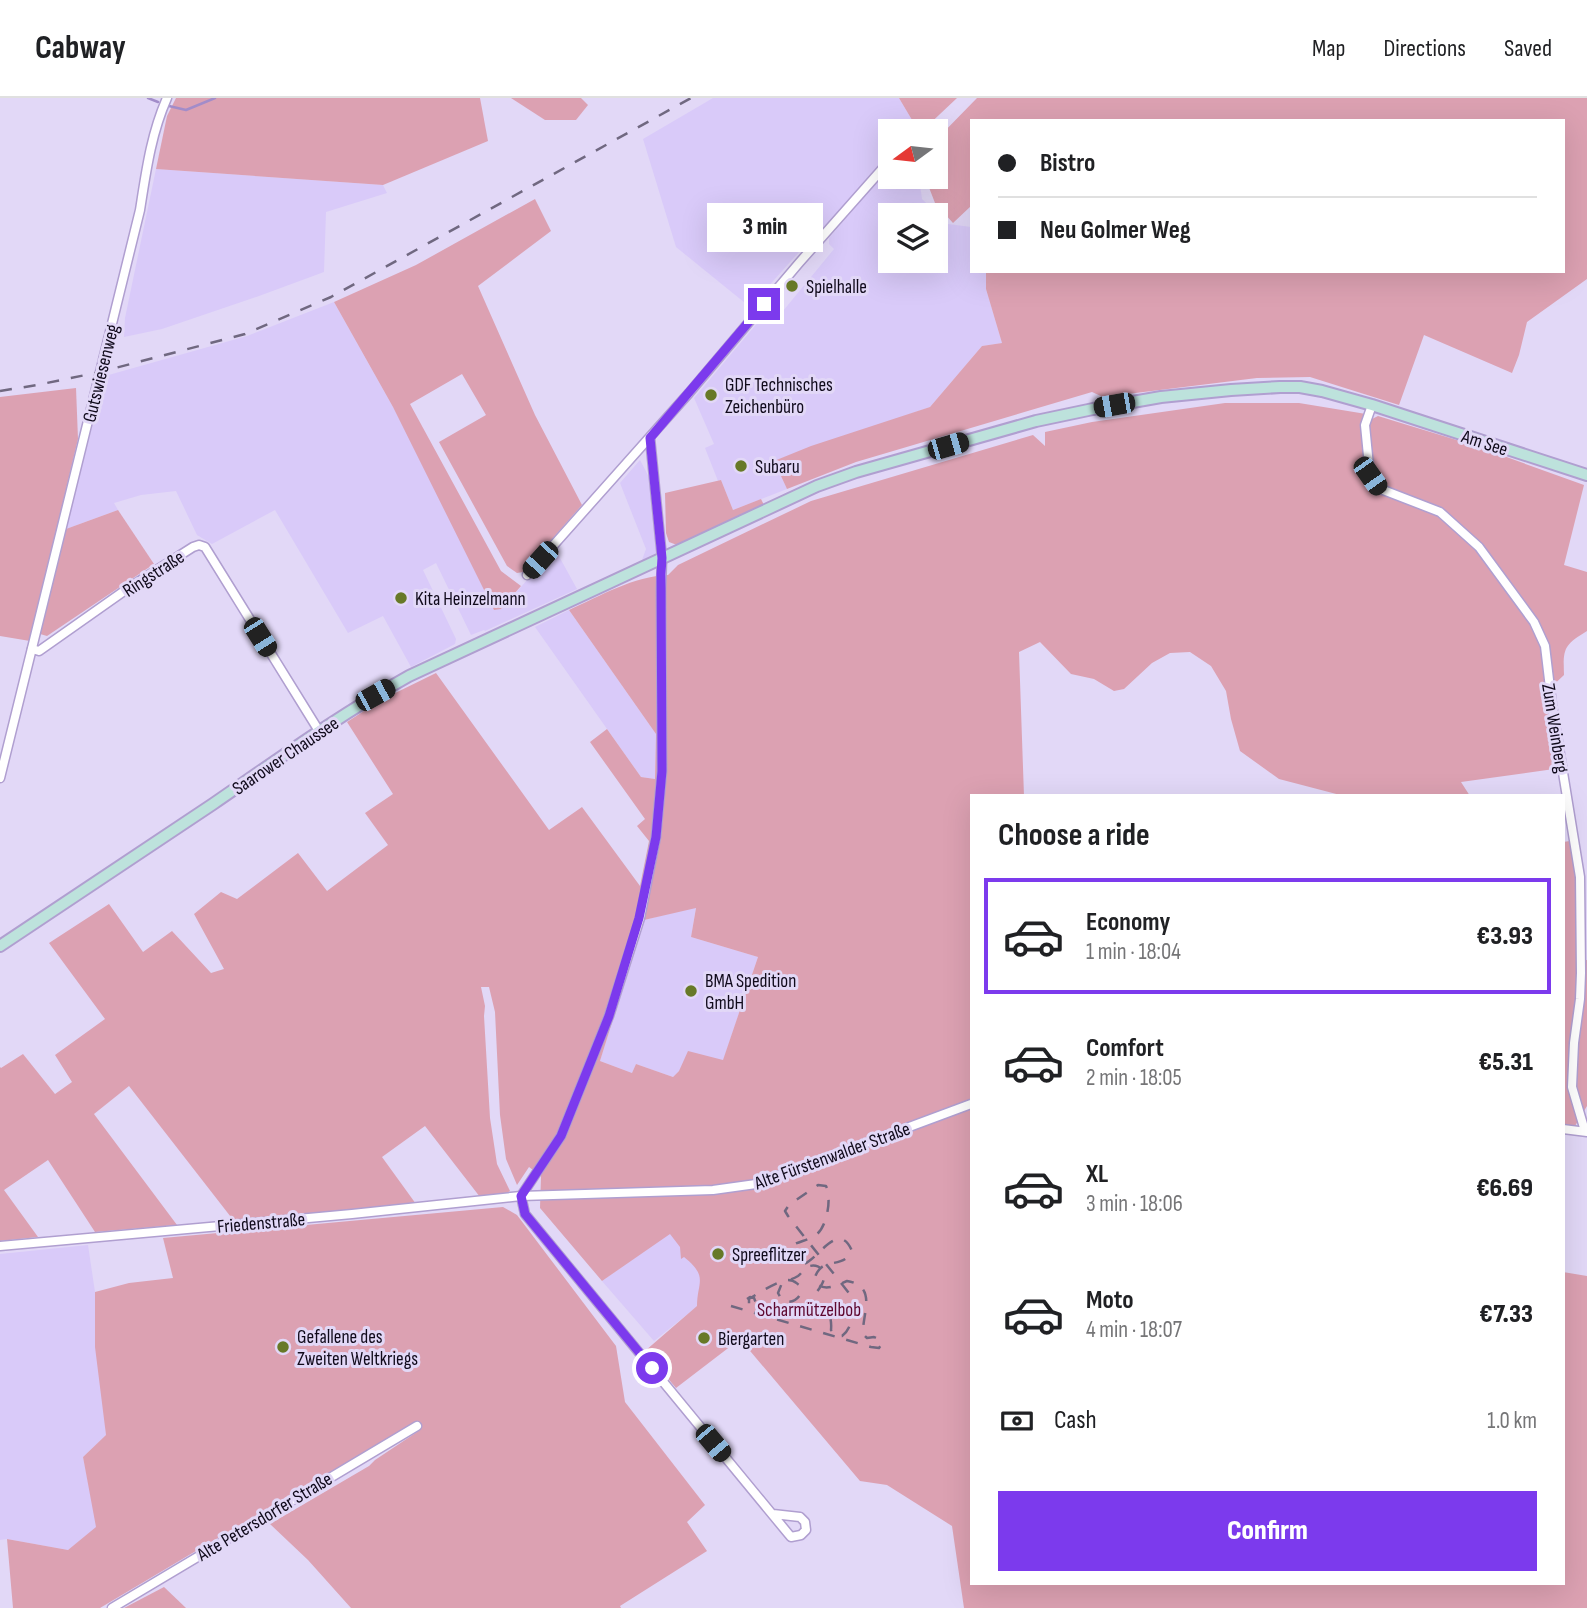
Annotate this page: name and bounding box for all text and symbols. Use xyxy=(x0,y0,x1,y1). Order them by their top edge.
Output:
text: Cabway xyxy=(35,28,126,68)
text: Map xyxy=(1312,34,1345,63)
text: Directions xyxy=(1383,34,1466,63)
text: Saved xyxy=(1504,34,1552,63)
north arrow xyxy=(878,119,948,189)
map controls xyxy=(878,119,948,273)
text: Bistro xyxy=(1040,148,1095,179)
callout: 3 min xyxy=(706,202,822,252)
button: layers xyxy=(878,203,948,273)
text: 3 min xyxy=(743,213,787,241)
text: Neu Golmer Weg xyxy=(1040,215,1191,246)
place label: Spielhalle xyxy=(806,276,867,299)
marker: Spielhalle xyxy=(784,278,800,294)
route end xyxy=(748,288,780,320)
street label: Gutswiesenweg xyxy=(78,322,125,425)
place label: GDF Technisches Zeichenbüro xyxy=(725,374,833,419)
marker: GDF Technisches Zeichenbüro xyxy=(703,387,719,403)
car xyxy=(1092,391,1137,419)
street label: Am See xyxy=(1458,425,1510,462)
car xyxy=(925,430,972,462)
car xyxy=(1350,453,1391,499)
place label: Subaru xyxy=(755,456,800,479)
marker: Subaru xyxy=(733,458,749,474)
car xyxy=(519,537,562,583)
street label: Ringstraße xyxy=(119,546,189,603)
place label: Kita Heinzelmann xyxy=(415,588,526,611)
marker: Kita Heinzelmann xyxy=(393,590,409,606)
car xyxy=(240,614,281,660)
car xyxy=(352,676,399,714)
street label: Zum Weinberg xyxy=(1536,682,1573,775)
street label: Saarower Chaussee xyxy=(228,712,344,800)
text: Choose a ride xyxy=(998,816,1150,855)
icon: car xyxy=(1002,905,1065,968)
text: Economy xyxy=(1086,907,1170,938)
text: €3.93 xyxy=(1476,921,1533,952)
text: 1 min · 18:04 xyxy=(1086,938,1181,966)
place label: BMA Spedition GmbH xyxy=(705,970,796,1015)
marker: BMA Spedition GmbH xyxy=(683,983,699,999)
icon: car xyxy=(1002,1031,1065,1094)
text: Comfort xyxy=(1086,1033,1164,1064)
text: €5.31 xyxy=(1478,1047,1533,1078)
text: 2 min · 18:05 xyxy=(1086,1064,1182,1092)
street label: Alte Fürstenwalder Straße xyxy=(751,1118,914,1196)
icon: car xyxy=(1002,1157,1065,1220)
text: XL xyxy=(1086,1159,1108,1190)
text: €6.69 xyxy=(1476,1173,1533,1204)
text: 3 min · 18:06 xyxy=(1086,1190,1183,1218)
street label: Friedenstraße xyxy=(216,1208,306,1239)
place label: Spreeflitzer xyxy=(732,1244,807,1267)
marker: Spreeflitzer xyxy=(710,1246,726,1262)
icon: car xyxy=(1002,1283,1065,1346)
text: Moto xyxy=(1086,1285,1134,1316)
park label: Scharmützelbob xyxy=(757,1299,861,1322)
text: €7.33 xyxy=(1479,1299,1533,1330)
text: 4 min · 18:07 xyxy=(1086,1316,1182,1344)
place label: Gefallene des Zweiten Weltkriegs xyxy=(297,1326,418,1371)
place label: Biergarten xyxy=(718,1328,784,1351)
marker: Biergarten xyxy=(696,1330,712,1346)
marker: Gefallene des Zweiten Weltkriegs xyxy=(275,1339,291,1355)
route start xyxy=(636,1352,668,1384)
icon: cash xyxy=(998,1402,1036,1440)
text: Cash xyxy=(1054,1405,1097,1436)
text: 1.0 km xyxy=(1487,1407,1537,1435)
car xyxy=(692,1420,735,1466)
street label: Alte Petersdorfer Straße xyxy=(192,1468,337,1567)
button: Confirm xyxy=(998,1491,1537,1571)

